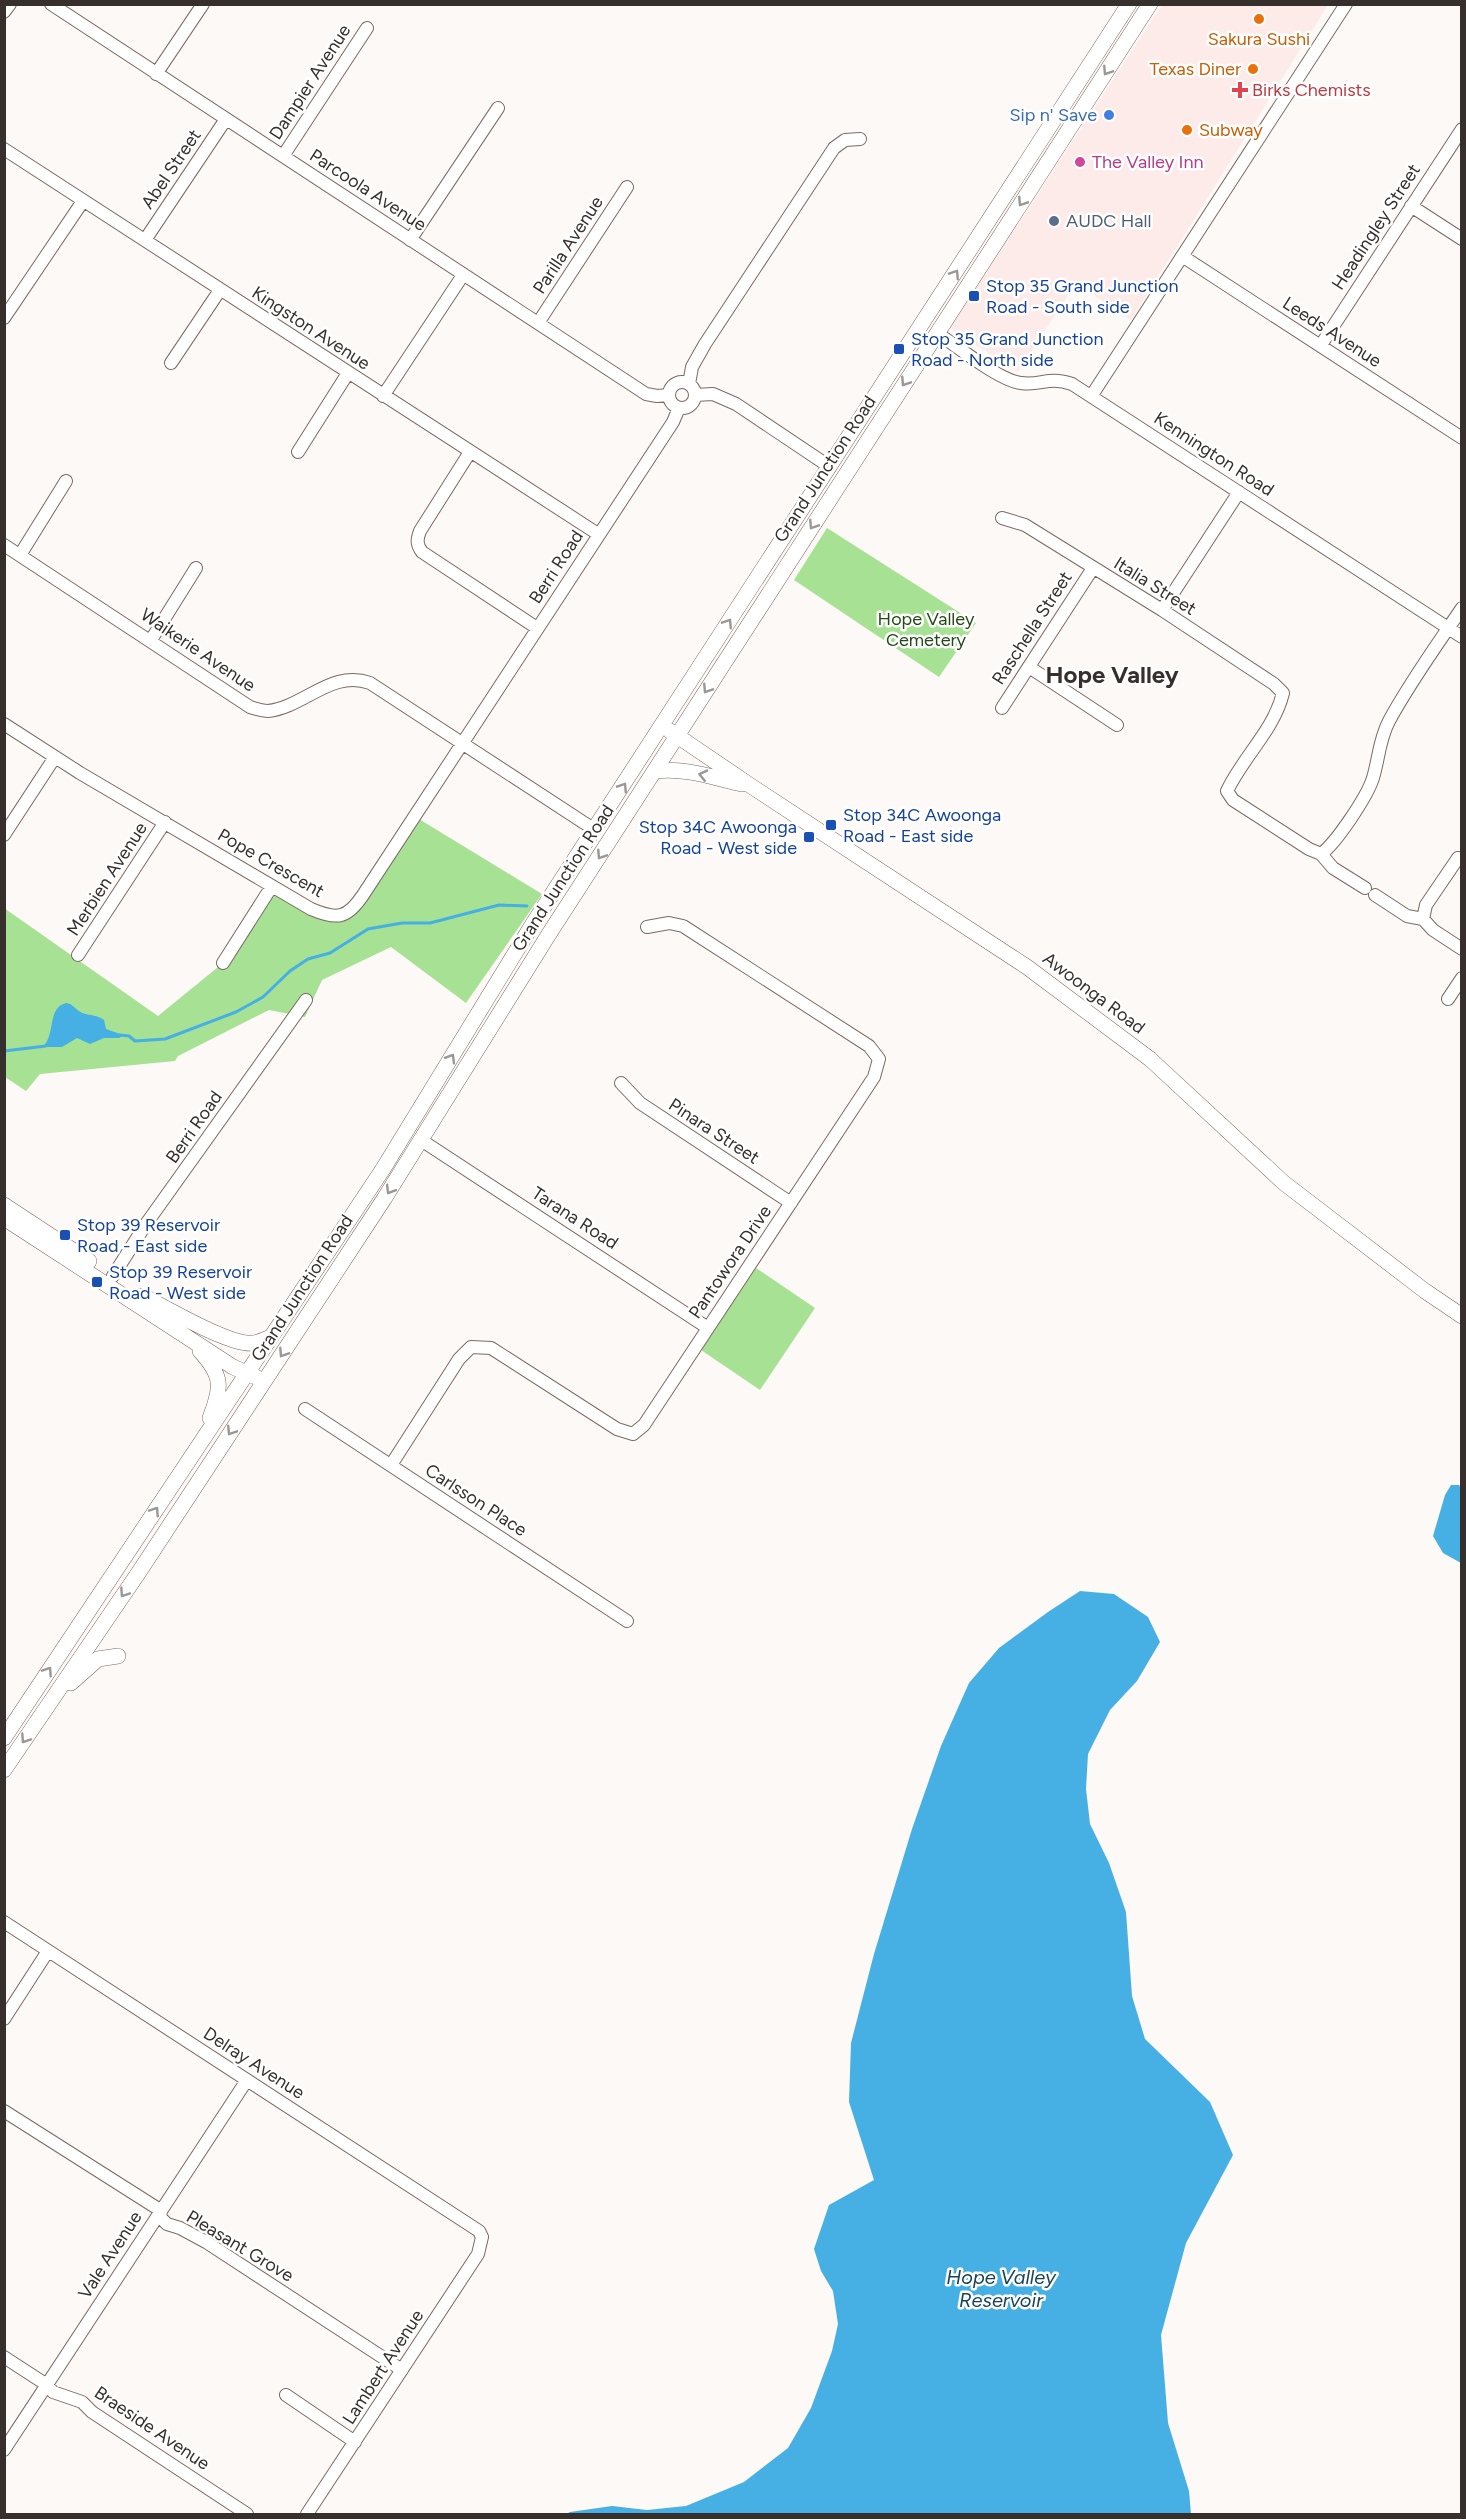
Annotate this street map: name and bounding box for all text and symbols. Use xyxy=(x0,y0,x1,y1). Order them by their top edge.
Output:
marker: Sakura Sushi xyxy=(1252,12,1266,26)
street label: Dampier Avenue xyxy=(265,20,356,144)
place label: Sakura Sushi xyxy=(1208,28,1310,50)
place label: Texas Diner xyxy=(1149,58,1241,80)
marker: Texas Diner xyxy=(1246,62,1260,76)
one-way arrow xyxy=(1102,65,1114,75)
place label: Birks Chemists xyxy=(1252,79,1371,101)
marker: Birks Chemists xyxy=(1233,83,1247,97)
place label: Sip n' Save xyxy=(1010,104,1097,126)
marker: Sip n' Save xyxy=(1102,108,1116,122)
place label: Subway xyxy=(1199,119,1263,141)
marker: Subway xyxy=(1180,123,1194,137)
street label: Abel Street xyxy=(136,125,206,213)
street label: Parcoola Avenue xyxy=(306,144,431,236)
place label: The Valley Inn xyxy=(1092,151,1204,173)
marker: The Valley Inn xyxy=(1073,155,1087,169)
street label: Headingley Street xyxy=(1327,160,1425,294)
street label: Parilla Avenue xyxy=(528,192,608,298)
one-way arrow xyxy=(1018,196,1029,207)
place label: AUDC Hall xyxy=(1066,210,1151,232)
marker: AUDC Hall xyxy=(1047,214,1061,228)
one-way arrow xyxy=(947,270,958,281)
place label: Stop 35 Grand Junction Road - South side xyxy=(986,275,1178,318)
street label: Kingston Avenue xyxy=(248,282,374,375)
marker: Stop 35 Grand Junction Road - South side xyxy=(967,289,981,303)
street label: Leeds Avenue xyxy=(1279,292,1386,372)
place label: Stop 35 Grand Junction Road - North side xyxy=(911,328,1103,371)
marker: Stop 35 Grand Junction Road - North side xyxy=(892,342,906,356)
one-way arrow xyxy=(901,375,912,386)
street label: Grand Junction Road xyxy=(769,392,881,546)
street label: Kennington Road xyxy=(1150,407,1278,501)
one-way arrow xyxy=(808,519,820,529)
street label: Berri Road xyxy=(524,526,588,608)
street label: Italia Street xyxy=(1110,552,1200,620)
street label: Raschella Street xyxy=(987,567,1077,689)
street label: Waikerie Avenue xyxy=(136,604,260,697)
park label: Hope Valley Cemetery xyxy=(878,608,975,651)
one-way arrow xyxy=(721,619,733,629)
district label: Hope Valley xyxy=(1046,660,1179,689)
one-way arrow xyxy=(703,682,714,693)
one-way arrow xyxy=(699,770,709,783)
one-way arrow xyxy=(615,783,627,793)
street label: Grand Junction Road xyxy=(507,801,619,955)
place label: Stop 34C Awoonga Road - East side xyxy=(843,804,1001,847)
place label: Stop 34C Awoonga Road - West side xyxy=(639,816,797,859)
street label: Merbien Avenue xyxy=(62,818,152,940)
marker: Stop 34C Awoonga Road - East side xyxy=(824,818,838,832)
street label: Pope Crescent xyxy=(214,824,328,902)
marker: Stop 34C Awoonga Road - West side xyxy=(802,830,816,844)
one-way arrow xyxy=(596,849,608,859)
street label: Awoonga Road xyxy=(1038,947,1150,1039)
one-way arrow xyxy=(443,1054,455,1064)
street label: Berri Road xyxy=(161,1087,227,1167)
street label: Pinara Street xyxy=(664,1093,764,1169)
street label: Tarana Road xyxy=(528,1182,622,1254)
one-way arrow xyxy=(385,1184,397,1194)
street label: Pantowora Drive xyxy=(684,1201,776,1323)
street label: Grand Junction Road xyxy=(246,1211,358,1365)
place label: Stop 39 Reservoir Road - East side xyxy=(77,1214,220,1257)
marker: Stop 39 Reservoir Road - East side xyxy=(58,1228,72,1242)
place label: Stop 39 Reservoir Road - West side xyxy=(109,1261,252,1304)
marker: Stop 39 Reservoir Road - West side xyxy=(90,1275,104,1289)
one-way arrow xyxy=(279,1346,290,1357)
one-way arrow xyxy=(227,1424,238,1435)
street label: Carlsson Place xyxy=(421,1459,531,1541)
one-way arrow xyxy=(148,1507,160,1517)
one-way arrow xyxy=(120,1587,131,1598)
one-way arrow xyxy=(41,1667,52,1678)
one-way arrow xyxy=(21,1732,32,1743)
street label: Delray Avenue xyxy=(199,2022,309,2104)
street label: Pleasant Grove xyxy=(182,2205,298,2287)
street label: Vale Avenue xyxy=(74,2207,147,2303)
water label: Hope Valley Reservoir xyxy=(946,2265,1057,2312)
street label: Lambert Avenue xyxy=(338,2305,428,2429)
street label: Braeside Avenue xyxy=(90,2381,214,2475)

